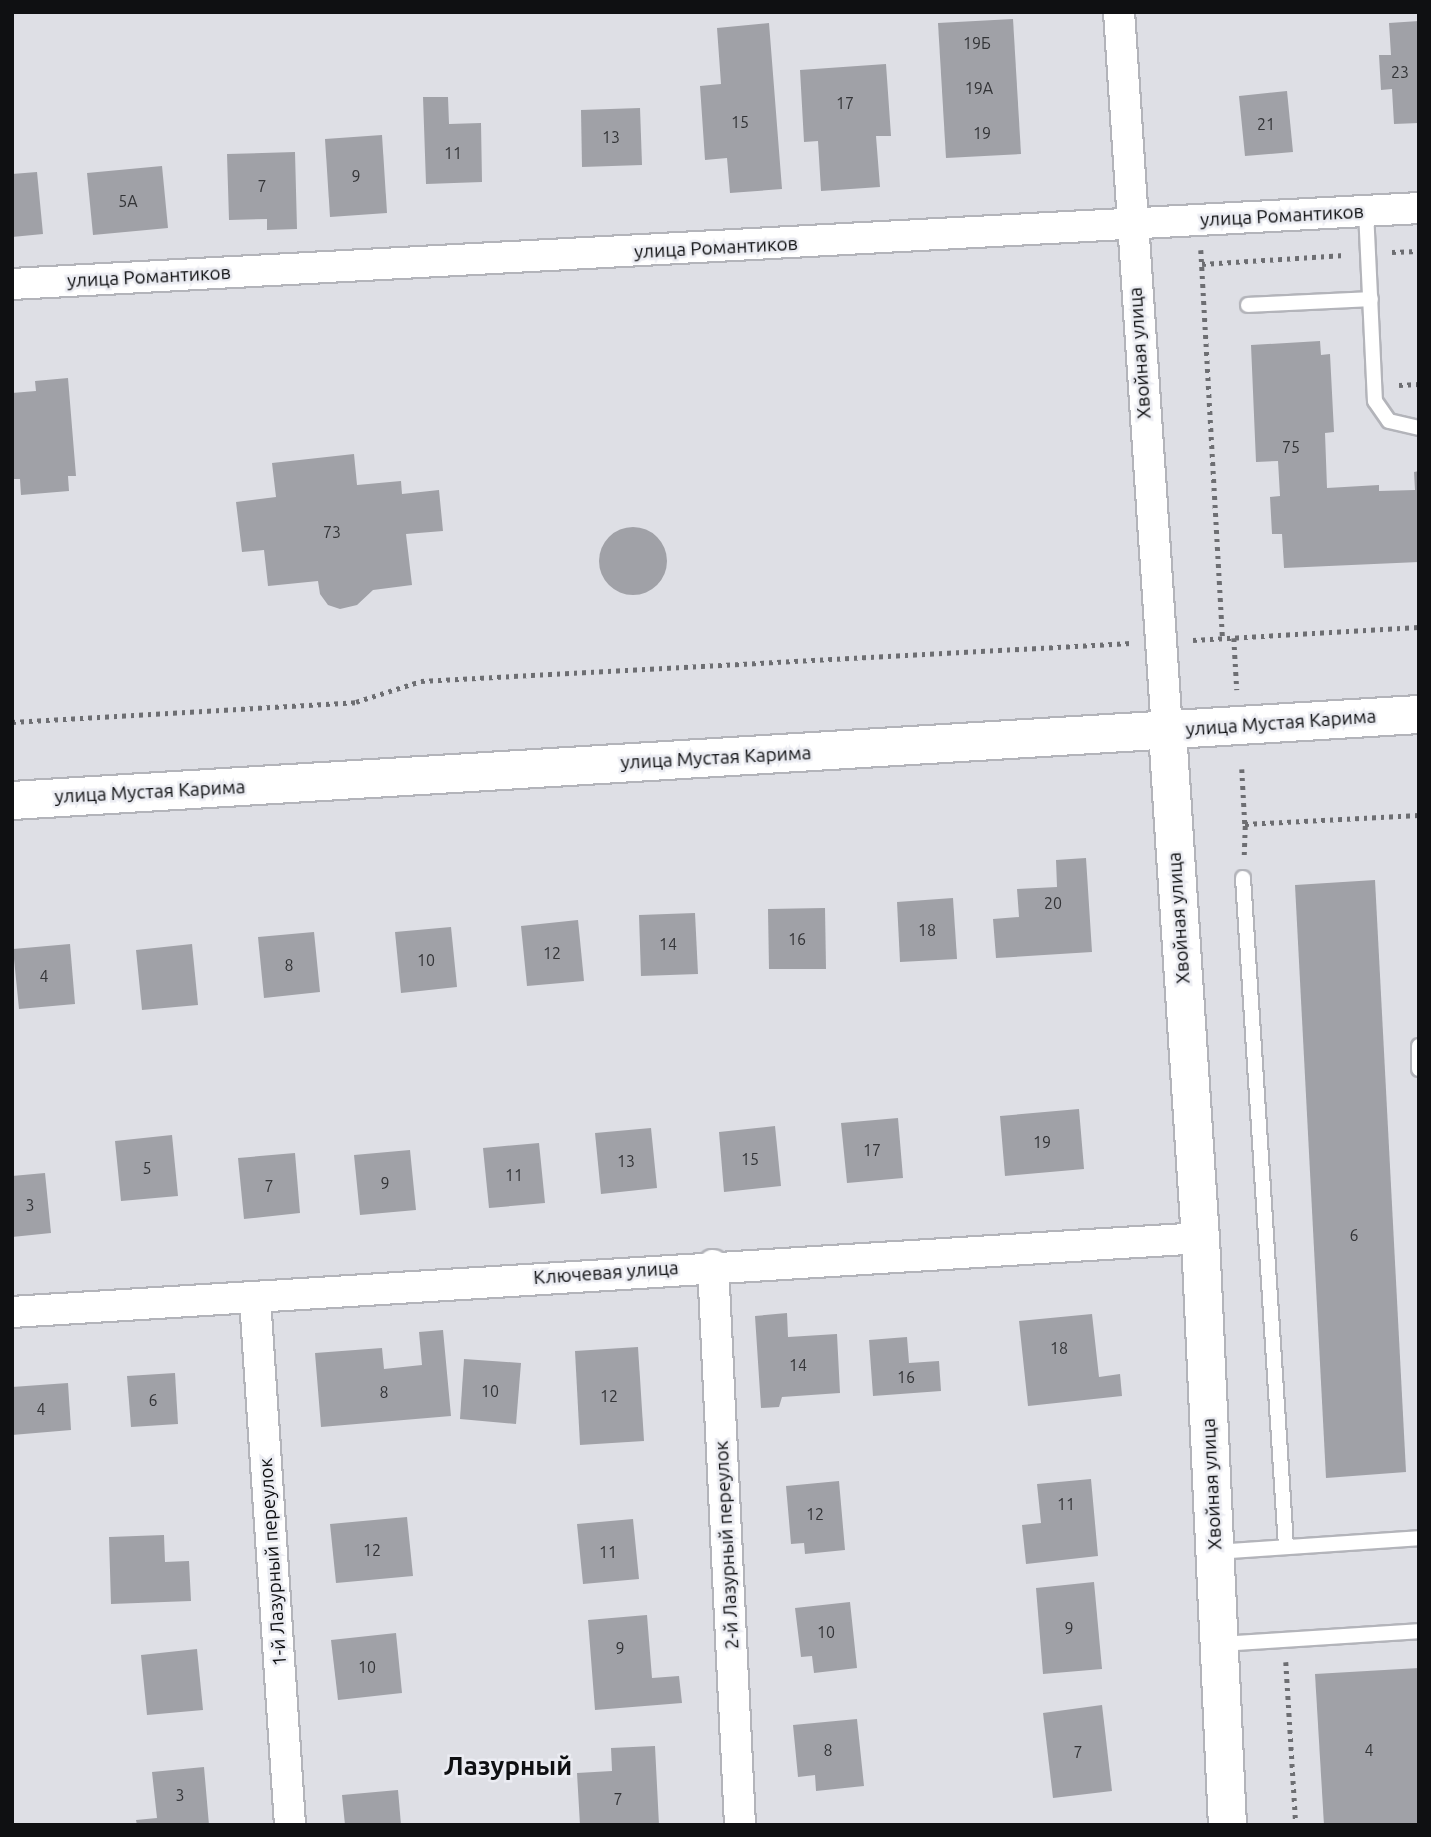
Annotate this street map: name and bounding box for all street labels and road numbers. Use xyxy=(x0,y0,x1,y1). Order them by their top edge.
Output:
street label: улица Романтиков xyxy=(1200,200,1364,232)
street label: улица Романтиков xyxy=(634,232,798,264)
street label: улица Романтиков xyxy=(67,261,231,293)
street label: Хвойная улица xyxy=(1124,286,1156,420)
street label: улица Мустая Карима xyxy=(1185,705,1377,741)
street label: улица Мустая Карима xyxy=(620,742,812,774)
street label: улица Мустая Карима xyxy=(54,776,246,808)
street label: Хвойная улица xyxy=(1163,851,1195,985)
street label: Ключевая улица xyxy=(533,1257,679,1289)
street label: Хвойная улица xyxy=(1197,1417,1227,1551)
street label: 2-й Лазурный переулок xyxy=(710,1440,744,1650)
street label: 1-й Лазурный переулок xyxy=(254,1457,292,1667)

